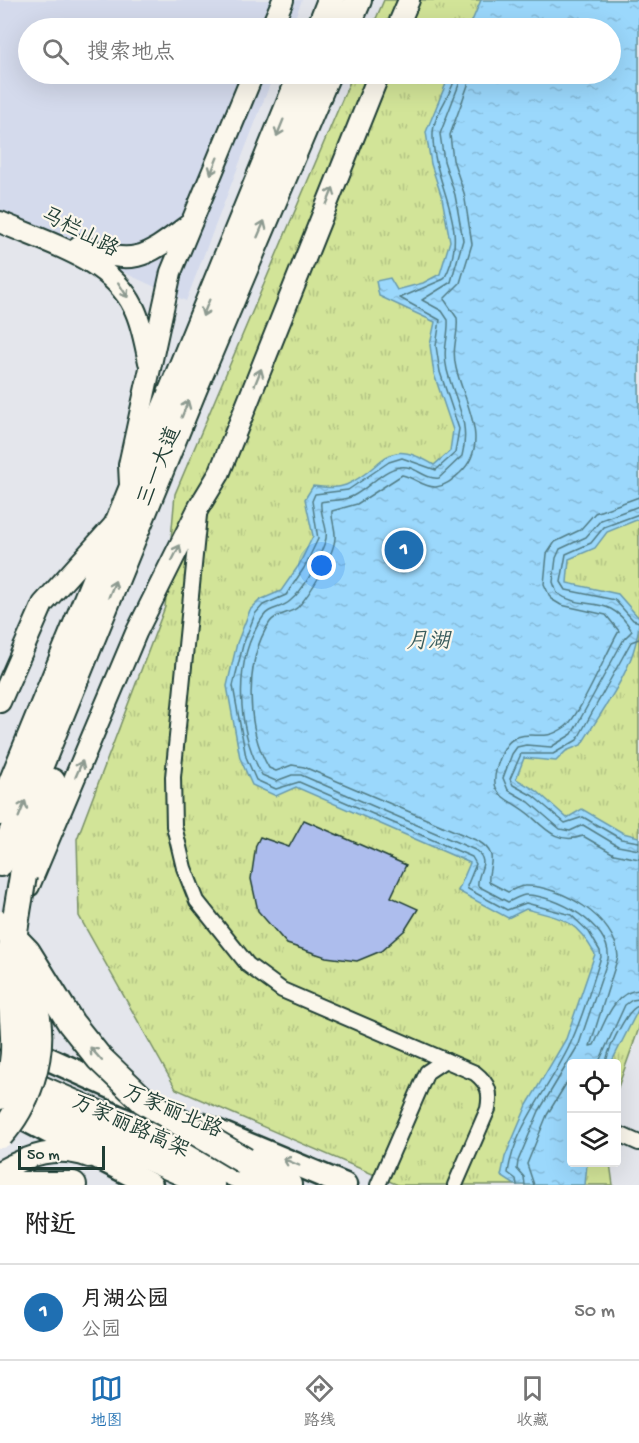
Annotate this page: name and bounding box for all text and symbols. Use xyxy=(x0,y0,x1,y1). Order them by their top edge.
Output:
search box xyxy=(18,18,621,84)
icon: search xyxy=(39,35,72,68)
text: 搜索地点 xyxy=(87,41,175,67)
one-way arrow xyxy=(274,118,285,136)
one-way arrow xyxy=(208,157,219,175)
one-way arrow xyxy=(326,187,337,206)
street label: 马栏山路 xyxy=(36,202,123,264)
one-way arrow xyxy=(256,220,267,239)
one-way arrow xyxy=(117,282,129,298)
one-way arrow xyxy=(200,299,211,317)
one-way arrow xyxy=(253,368,264,387)
one-way arrow xyxy=(180,400,191,418)
street label: 三一大道 xyxy=(133,423,188,511)
pin: 1 xyxy=(384,528,424,572)
one-way arrow xyxy=(171,544,183,562)
your location xyxy=(307,551,336,580)
one-way arrow xyxy=(107,581,118,599)
water label: 月湖 xyxy=(406,630,452,656)
one-way arrow xyxy=(74,760,85,778)
one-way arrow xyxy=(17,800,28,818)
one-way arrow xyxy=(89,1047,103,1062)
map controls xyxy=(567,1059,621,1167)
button: locate xyxy=(567,1059,621,1113)
street label: 万家丽北路 xyxy=(119,1079,226,1145)
street label: 万家丽路高架 xyxy=(67,1089,193,1165)
button: layers xyxy=(567,1113,621,1167)
scale bar xyxy=(18,1143,105,1170)
text: 50 m xyxy=(27,1147,60,1166)
one-way arrow xyxy=(282,1156,300,1167)
text: 附近 xyxy=(24,1212,76,1243)
text: 月湖公园 xyxy=(81,1288,169,1314)
text: 1 xyxy=(39,1301,48,1324)
text: 50 m xyxy=(574,1301,615,1324)
text: 公园 xyxy=(81,1320,121,1343)
tab: 地图 xyxy=(90,1372,123,1432)
tab: 路线 xyxy=(303,1372,336,1432)
tab: 收藏 xyxy=(516,1372,549,1432)

